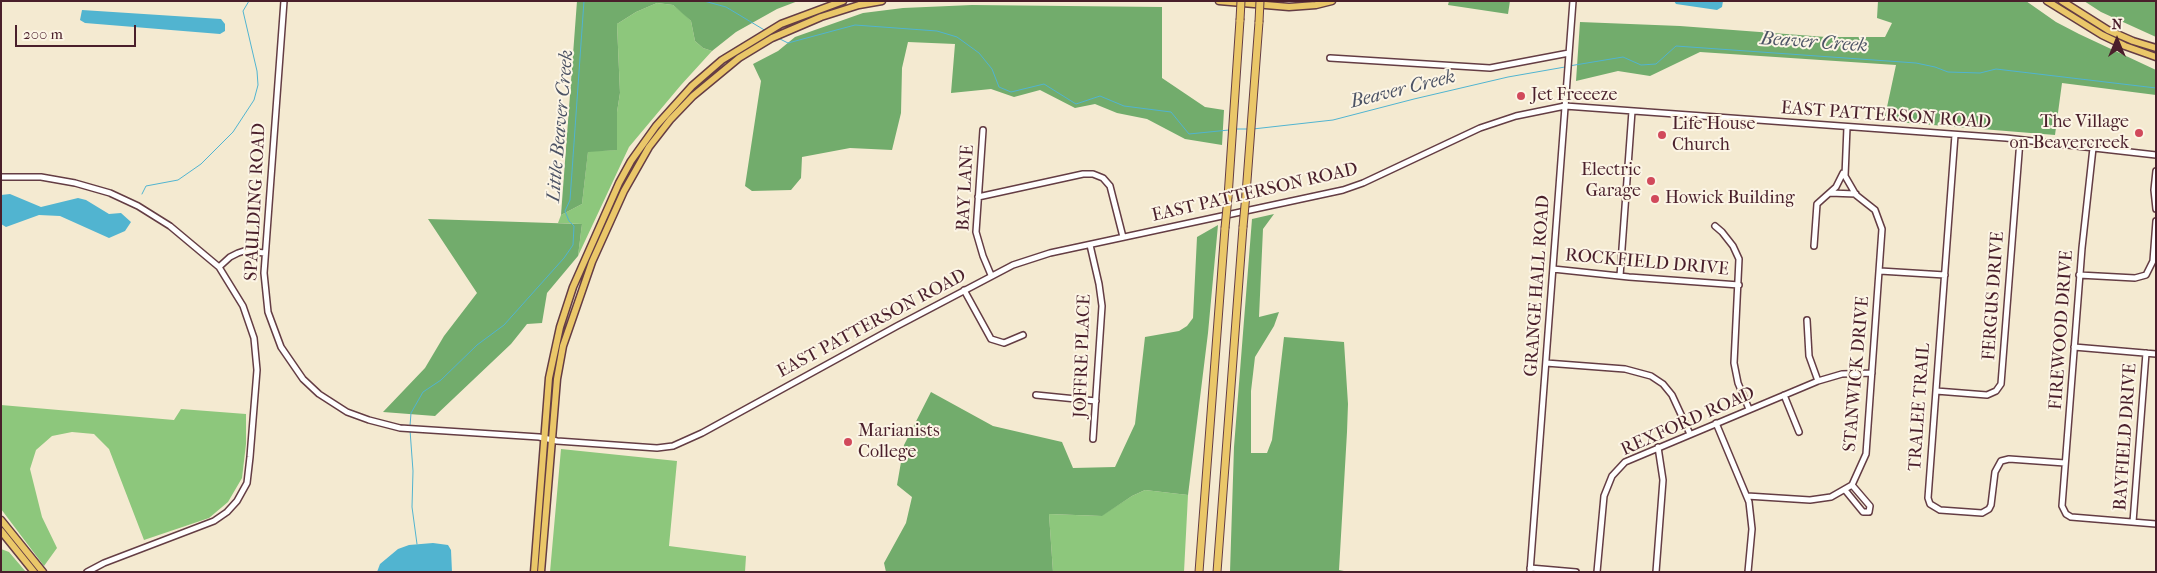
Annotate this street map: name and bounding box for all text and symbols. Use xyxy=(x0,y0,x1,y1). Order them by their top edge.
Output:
scale bar xyxy=(18,15,139,47)
north arrow xyxy=(2092,15,2142,65)
text: N xyxy=(2112,16,2122,33)
text: 200 m xyxy=(23,25,63,43)
water label: Beaver Creek xyxy=(1760,28,1868,58)
water label: Little Beaver Creek xyxy=(543,49,579,203)
water label: Beaver Creek xyxy=(1348,66,1458,114)
place label: Jet Freeeze xyxy=(1531,85,1617,107)
marker: Jet Freeeze xyxy=(1515,90,1527,102)
street label: EAST PATTERSON ROAD xyxy=(1780,98,1992,134)
place label: The Village on Beavercreek xyxy=(2009,112,2129,154)
place label: Life House Church xyxy=(1672,114,1755,156)
street label: SPAULDING ROAD xyxy=(241,123,271,281)
marker: The Village on Beavercreek xyxy=(2133,127,2145,139)
marker: Life House Church xyxy=(1656,129,1668,141)
street label: BAY LANE xyxy=(953,144,979,232)
street label: EAST PATTERSON ROAD xyxy=(1150,159,1360,227)
place label: Electric Garage xyxy=(1581,160,1641,202)
marker: Electric Garage xyxy=(1645,175,1657,187)
place label: Howick Building xyxy=(1665,188,1795,210)
marker: Howick Building xyxy=(1649,193,1661,205)
street label: GRANGE HALL ROAD xyxy=(1521,195,1555,377)
street label: FERGUS DRIVE xyxy=(1979,231,2009,361)
street label: ROCKFIELD DRIVE xyxy=(1564,245,1730,281)
street label: FIREWOOD DRIVE xyxy=(2046,249,2078,411)
street label: EAST PATTERSON ROAD xyxy=(774,265,970,383)
street label: JOFFRE PLACE xyxy=(1070,294,1096,418)
street label: STANWICK DRIVE xyxy=(1839,295,1875,453)
street label: TRALEE TRAIL xyxy=(1905,342,1935,472)
street label: BAYFIELD DRIVE xyxy=(2110,363,2142,511)
street label: REXFORD ROAD xyxy=(1618,383,1758,461)
place label: Marianists College xyxy=(858,421,940,464)
marker: Marianists College xyxy=(842,436,854,448)

